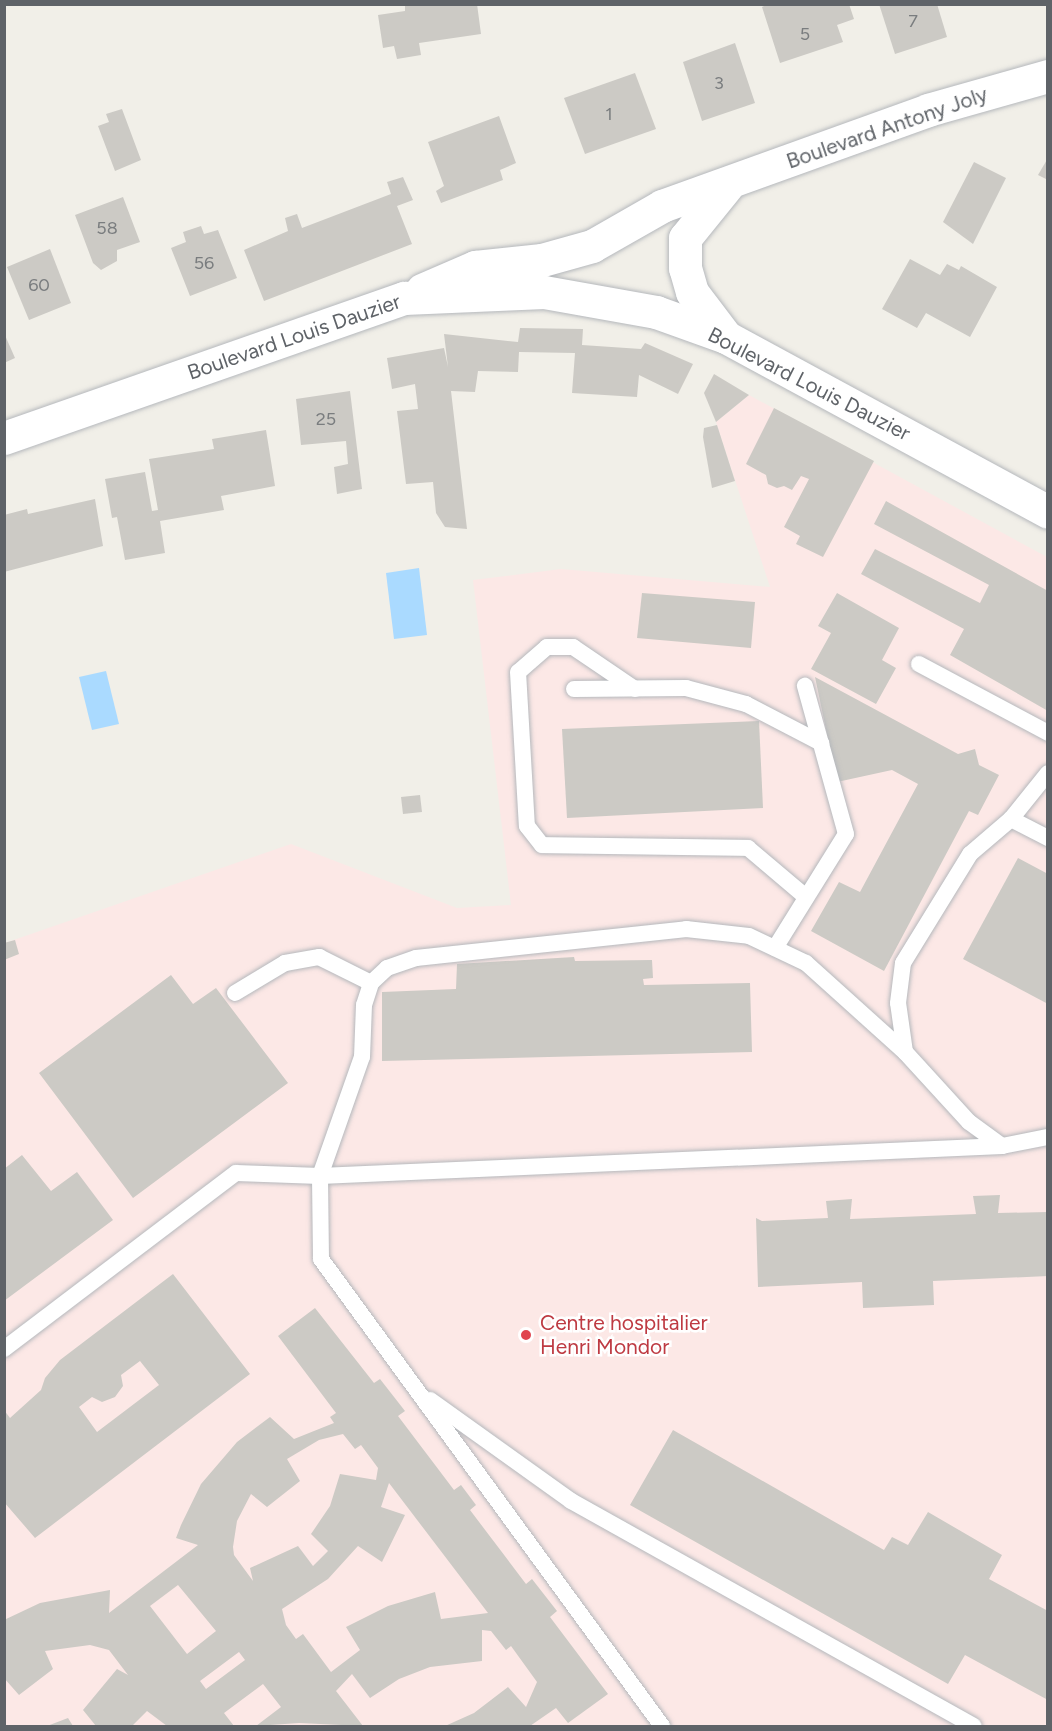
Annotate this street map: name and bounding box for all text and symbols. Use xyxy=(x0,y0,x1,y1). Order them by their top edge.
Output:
house number: 7 xyxy=(908,10,918,32)
house number: 5 xyxy=(800,23,810,45)
house number: 3 xyxy=(714,72,724,94)
street label: Boulevard Antony Joly xyxy=(783,82,991,174)
house number: 1 xyxy=(605,103,613,125)
house number: 58 xyxy=(96,217,118,239)
house number: 56 xyxy=(194,252,214,274)
house number: 60 xyxy=(28,274,50,296)
street label: Boulevard Louis Dauzier xyxy=(184,289,404,385)
street label: Boulevard Louis Dauzier xyxy=(704,322,914,446)
house number: 25 xyxy=(316,408,336,430)
place label: Centre hospitalier Henri Mondor xyxy=(540,1310,708,1360)
marker: Centre hospitalier Henri Mondor xyxy=(517,1326,535,1344)

